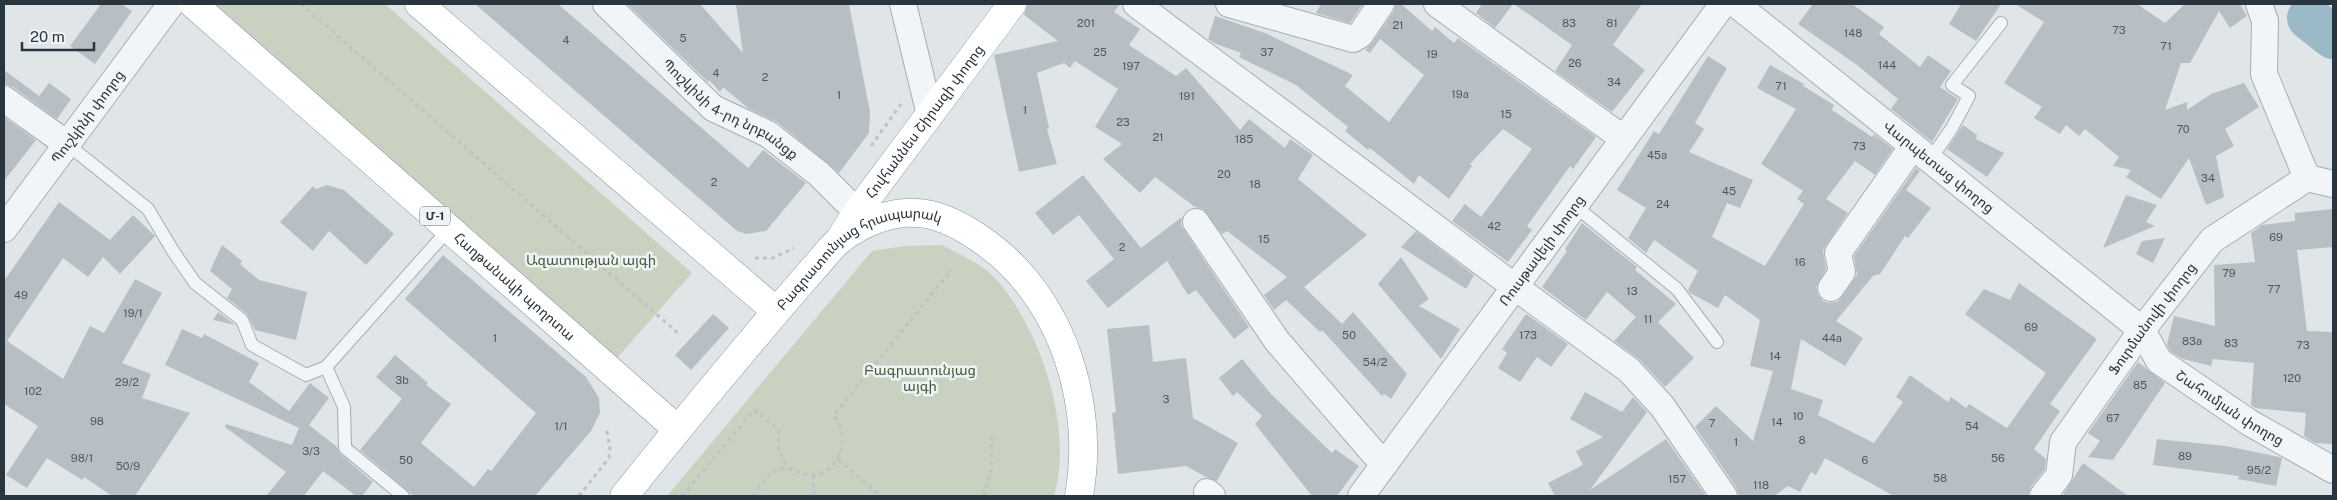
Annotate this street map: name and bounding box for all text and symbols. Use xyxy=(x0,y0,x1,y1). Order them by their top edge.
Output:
house number: 201 xyxy=(1077,17,1095,29)
house number: 83 xyxy=(1562,17,1576,29)
house number: 81 xyxy=(1606,17,1618,29)
house number: 21 xyxy=(1392,19,1404,31)
scale bar xyxy=(22,20,95,52)
house number: 73 xyxy=(2112,24,2126,36)
house number: 148 xyxy=(1844,27,1862,39)
text: 20 m xyxy=(30,28,65,45)
house number: 5 xyxy=(679,32,687,44)
house number: 4 xyxy=(563,34,570,46)
house number: 71 xyxy=(2160,40,2172,52)
street label: Հովհաննես Շիրազի փողոց xyxy=(862,41,987,201)
house number: 25 xyxy=(1093,46,1107,58)
house number: 37 xyxy=(1260,46,1274,58)
house number: 19 xyxy=(1426,48,1438,60)
street label: Պուշկինի 4-րդ նրբանցք xyxy=(659,55,801,163)
house number: 26 xyxy=(1568,57,1582,69)
house number: 144 xyxy=(1878,59,1896,71)
house number: 197 xyxy=(1122,60,1140,72)
street label: Պուշկինի փողոց xyxy=(48,67,127,166)
house number: 4 xyxy=(713,67,720,79)
house number: 2 xyxy=(762,71,769,83)
house number: 34 xyxy=(1607,76,1621,88)
house number: 71 xyxy=(1775,80,1787,92)
house number: 19a xyxy=(1451,88,1469,100)
house number: 1 xyxy=(837,89,841,101)
house number: 191 xyxy=(1179,90,1195,102)
house number: 1 xyxy=(1023,104,1027,116)
house number: 15 xyxy=(1500,108,1512,120)
house number: 23 xyxy=(1116,116,1130,128)
street label: Վարպետաց փողոց xyxy=(1880,118,1997,216)
house number: 70 xyxy=(2176,123,2190,135)
house number: 21 xyxy=(1152,131,1164,143)
house number: 185 xyxy=(1235,133,1253,145)
house number: 73 xyxy=(1852,140,1866,152)
house number: 45a xyxy=(1647,149,1667,161)
house number: 20 xyxy=(1217,168,1231,180)
house number: 34 xyxy=(2201,172,2215,184)
house number: 2 xyxy=(711,176,718,188)
house number: 18 xyxy=(1249,178,1261,190)
house number: 45 xyxy=(1722,185,1736,197)
street label: Ռուսթավելի փողոց xyxy=(1496,192,1588,309)
house number: 24 xyxy=(1656,198,1670,210)
street label: Բագրատունյաց հրապարակ xyxy=(773,205,944,313)
road number: Մ-1 xyxy=(420,207,450,226)
house number: 42 xyxy=(1487,220,1501,232)
street label: Հաղթանակի պողոտա xyxy=(451,229,578,344)
house number: 69 xyxy=(2269,231,2283,243)
house number: 15 xyxy=(1258,233,1270,245)
house number: 2 xyxy=(1119,241,1126,253)
park label: Ազատության այգի xyxy=(526,252,656,268)
house number: 16 xyxy=(1794,256,1806,268)
street label: Ֆուրմանովի փողոց xyxy=(2105,259,2199,378)
house number: 79 xyxy=(2222,267,2236,279)
house number: 77 xyxy=(2267,283,2281,295)
house number: 13 xyxy=(1626,285,1638,297)
house number: 49 xyxy=(14,289,28,301)
house number: 19/1 xyxy=(123,307,143,319)
house number: 11 xyxy=(1644,313,1652,325)
house number: 69 xyxy=(2024,321,2038,333)
house number: 50 xyxy=(1342,329,1356,341)
house number: 173 xyxy=(1519,329,1537,341)
house number: 1 xyxy=(493,332,497,344)
house number: 44a xyxy=(1822,332,1842,344)
house number: 83a xyxy=(2182,335,2202,347)
house number: 83 xyxy=(2224,337,2238,349)
house number: 73 xyxy=(2296,339,2310,351)
house number: 14 xyxy=(1769,350,1781,362)
house number: 54/2 xyxy=(1363,356,1388,368)
park label: Բագրատունյաց այգի xyxy=(864,362,976,394)
street label: Շահումյան փողոց xyxy=(2173,367,2287,449)
house number: 120 xyxy=(2283,372,2301,384)
house number: 3b xyxy=(395,374,409,386)
house number: 29/2 xyxy=(115,376,139,388)
house number: 85 xyxy=(2133,379,2147,391)
house number: 102 xyxy=(24,385,42,397)
house number: 3 xyxy=(1163,393,1170,405)
house number: 10 xyxy=(1792,410,1804,422)
house number: 67 xyxy=(2106,412,2120,424)
house number: 98 xyxy=(90,415,104,427)
house number: 14 xyxy=(1771,416,1783,428)
house number: 7 xyxy=(1709,417,1716,429)
house number: 1/1 xyxy=(555,420,567,432)
house number: 54 xyxy=(1965,420,1979,432)
house number: 8 xyxy=(1798,434,1806,446)
house number: 1 xyxy=(1734,436,1738,448)
house number: 3/3 xyxy=(302,445,320,457)
house number: 89 xyxy=(2178,450,2192,462)
house number: 98/1 xyxy=(71,452,93,464)
house number: 56 xyxy=(1991,452,2005,464)
house number: 50 xyxy=(399,454,413,466)
house number: 6 xyxy=(1862,454,1869,466)
house number: 50/9 xyxy=(116,460,140,472)
house number: 95/2 xyxy=(2247,464,2272,476)
house number: 58 xyxy=(1933,472,1947,484)
house number: 157 xyxy=(1668,473,1686,485)
house number: 118 xyxy=(1753,479,1769,491)

